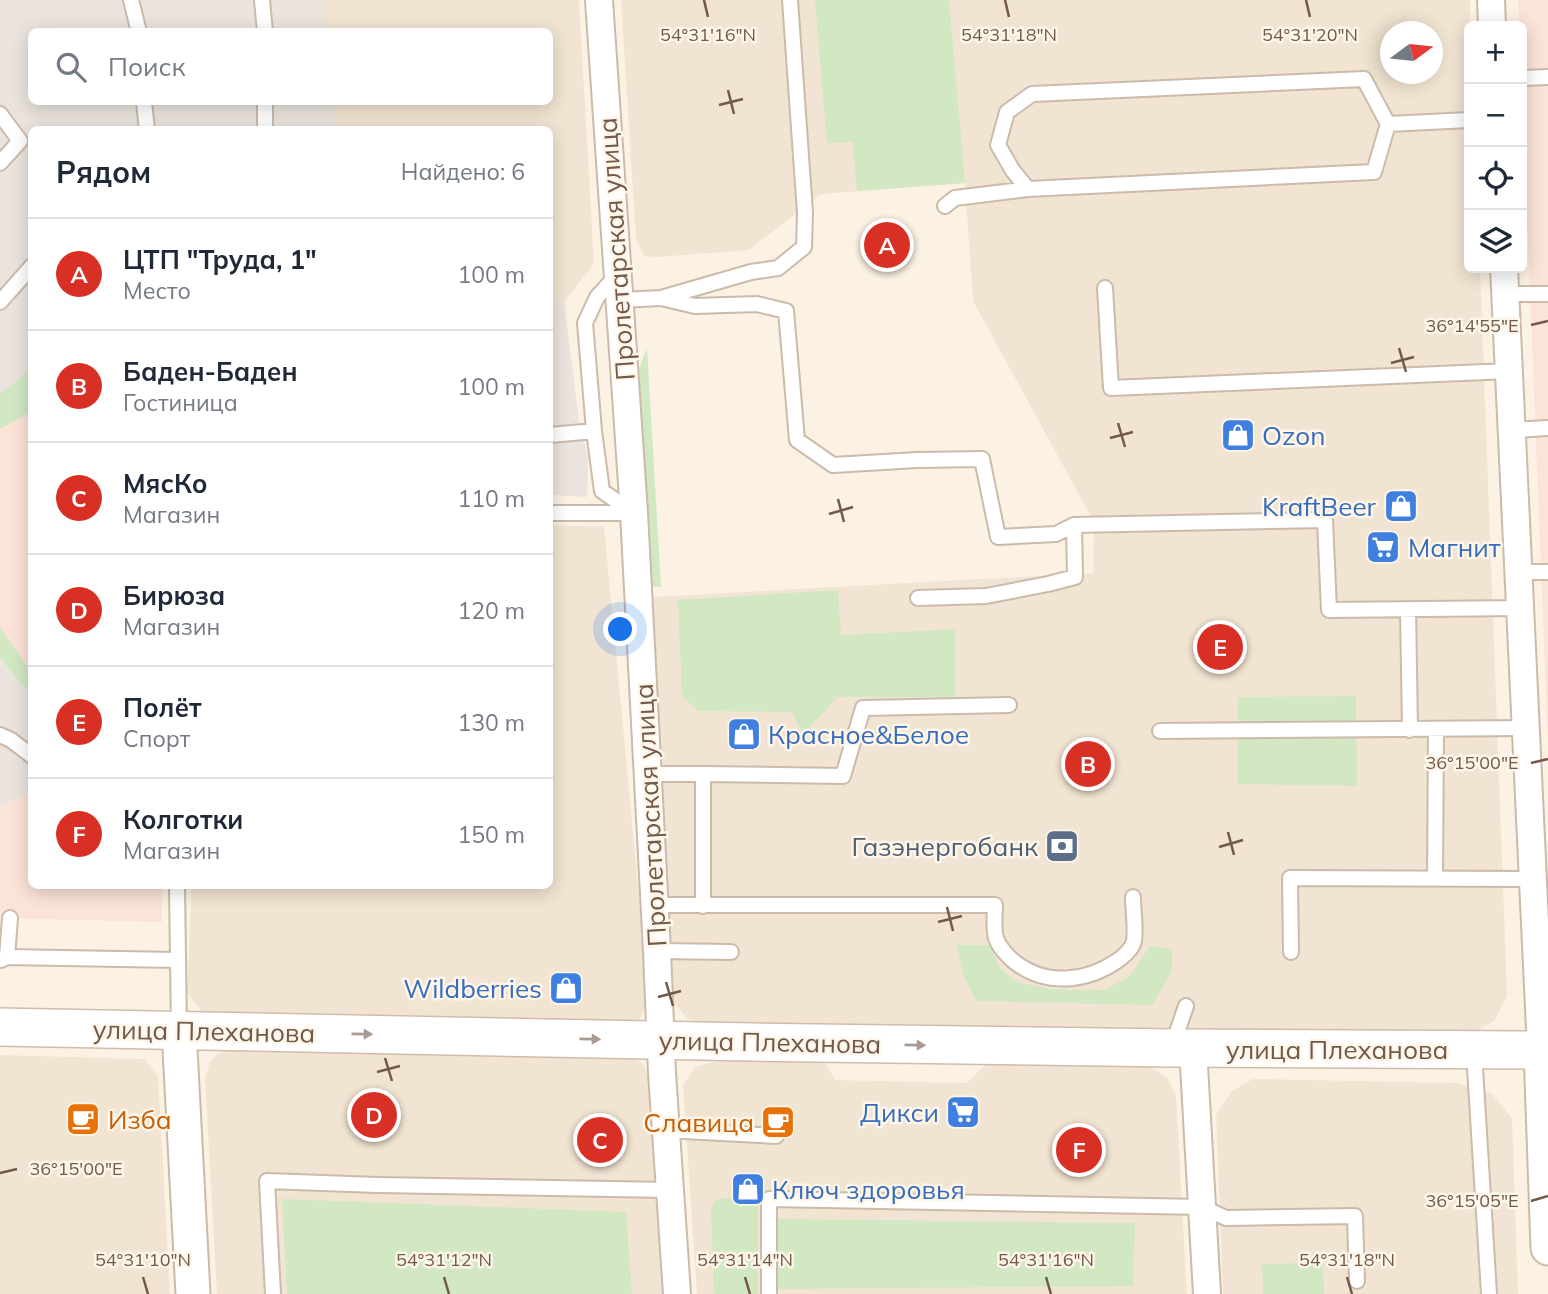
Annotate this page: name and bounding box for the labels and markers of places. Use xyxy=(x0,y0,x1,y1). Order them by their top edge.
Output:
pin: A xyxy=(864,219,910,271)
shop icon: Ozon xyxy=(1219,416,1257,454)
place label: Ozon xyxy=(1262,419,1325,452)
shop icon: KraftBeer xyxy=(1382,487,1420,525)
place label: KraftBeer xyxy=(1262,490,1377,523)
supermarket icon: Магнит xyxy=(1364,528,1402,566)
place label: Магнит xyxy=(1408,531,1501,564)
pin: E xyxy=(1197,621,1243,673)
shop icon: Красное&Белое xyxy=(725,715,763,753)
place label: Красное&Белое xyxy=(768,718,969,751)
pin: B xyxy=(1065,738,1111,790)
bank icon: Газэнергобанк xyxy=(1043,827,1081,865)
place label: Газэнергобанк xyxy=(851,830,1038,863)
shop icon: Wildberries xyxy=(547,969,585,1007)
place label: Wildberries xyxy=(403,972,542,1005)
pin: D xyxy=(351,1089,397,1141)
supermarket icon: Дикси xyxy=(944,1093,982,1131)
place label: Дикси xyxy=(860,1096,939,1129)
cafe icon: Изба xyxy=(64,1100,102,1138)
place label: Изба xyxy=(108,1103,172,1136)
cafe icon: Славица xyxy=(759,1103,797,1141)
place label: Славица xyxy=(643,1106,754,1139)
pin: C xyxy=(577,1114,623,1166)
pin: F xyxy=(1056,1124,1102,1176)
shop icon: Ключ здоровья xyxy=(729,1170,767,1208)
place label: Ключ здоровья xyxy=(772,1173,965,1206)

